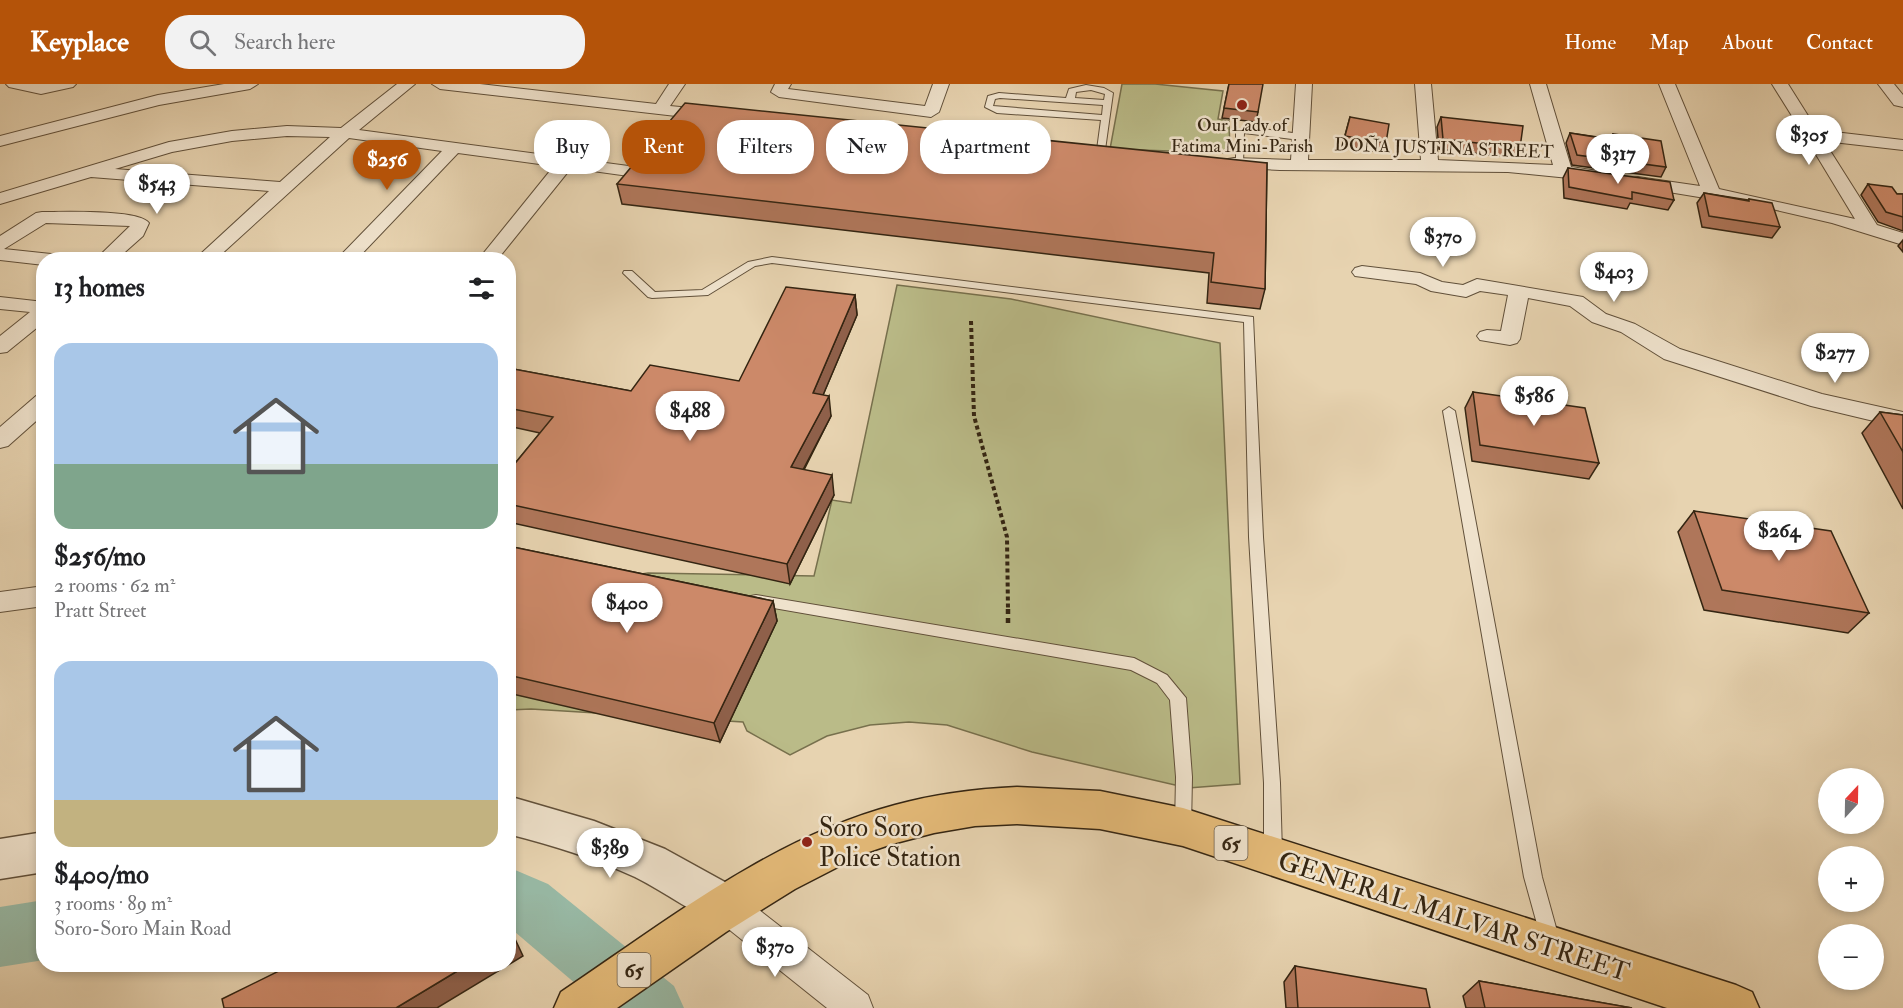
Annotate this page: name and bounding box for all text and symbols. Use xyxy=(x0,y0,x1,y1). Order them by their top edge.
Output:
search box xyxy=(165,15,585,69)
text: Keyplace xyxy=(30,25,129,60)
icon: search xyxy=(186,26,219,59)
text: Search here xyxy=(234,28,336,56)
text: Home xyxy=(1564,29,1616,56)
text: Map xyxy=(1649,29,1689,56)
text: About xyxy=(1722,29,1773,56)
text: Contact xyxy=(1806,29,1873,56)
marker: Our Lady of Fatima Mini-Parish xyxy=(1235,98,1249,112)
place label: Our Lady of Fatima Mini-Parish xyxy=(1171,114,1314,158)
pin: $305 xyxy=(1773,115,1845,166)
chip: Buy xyxy=(534,120,610,174)
chip: Rent xyxy=(622,120,705,174)
chip: Filters xyxy=(717,120,814,174)
chip: New xyxy=(826,120,908,174)
chip: Apartment xyxy=(920,120,1051,174)
text: $305 xyxy=(1790,122,1828,147)
street label: DOÑA JUSTINA STREET xyxy=(1334,133,1555,164)
pin: $317 xyxy=(1582,134,1654,185)
pin: $256 xyxy=(351,140,423,191)
text: $317 xyxy=(1600,141,1636,166)
text: $256 xyxy=(367,147,407,172)
pin: $543 xyxy=(121,164,193,215)
text: $543 xyxy=(138,171,176,196)
pin: $370 xyxy=(1407,217,1479,268)
text: $370 xyxy=(1424,224,1462,249)
pin: $403 xyxy=(1578,252,1650,303)
text: $403 xyxy=(1594,259,1634,284)
text: 13 homes xyxy=(54,272,145,304)
icon: filters xyxy=(465,272,498,305)
pin: $277 xyxy=(1799,333,1871,384)
text: $277 xyxy=(1815,340,1855,365)
pin: $586 xyxy=(1498,376,1570,427)
icon: home xyxy=(222,382,330,490)
text: $586 xyxy=(1514,383,1554,408)
pin: $488 xyxy=(654,391,726,442)
text: $488 xyxy=(670,398,710,423)
pin: $264 xyxy=(1743,511,1815,562)
text: $264 xyxy=(1758,518,1800,543)
text: $256/mo xyxy=(54,541,146,573)
text: 2 rooms · 62 m² xyxy=(54,573,175,598)
pin: $400 xyxy=(591,583,663,634)
text: $400 xyxy=(606,590,648,615)
text: Pratt Street xyxy=(54,598,147,623)
icon: home xyxy=(222,700,330,808)
north arrow xyxy=(1818,768,1884,834)
map controls xyxy=(1818,768,1884,990)
place label: Soro Soro Police Station xyxy=(819,812,961,874)
road number: 65 xyxy=(1214,826,1248,860)
pin: $389 xyxy=(574,828,646,879)
text: $389 xyxy=(591,835,629,860)
marker: Soro Soro Police Station xyxy=(800,835,814,849)
street label: GENERAL MALVAR STREET xyxy=(1274,845,1633,989)
button: + xyxy=(1818,846,1884,912)
text: $400/mo xyxy=(54,859,149,891)
text: 3 rooms · 89 m² xyxy=(54,891,172,916)
text: Soro-Soro Main Road xyxy=(54,916,231,941)
button: − xyxy=(1818,924,1884,990)
pin: $370 xyxy=(739,927,811,978)
text: $370 xyxy=(756,934,794,959)
road number: 65 xyxy=(618,953,650,987)

